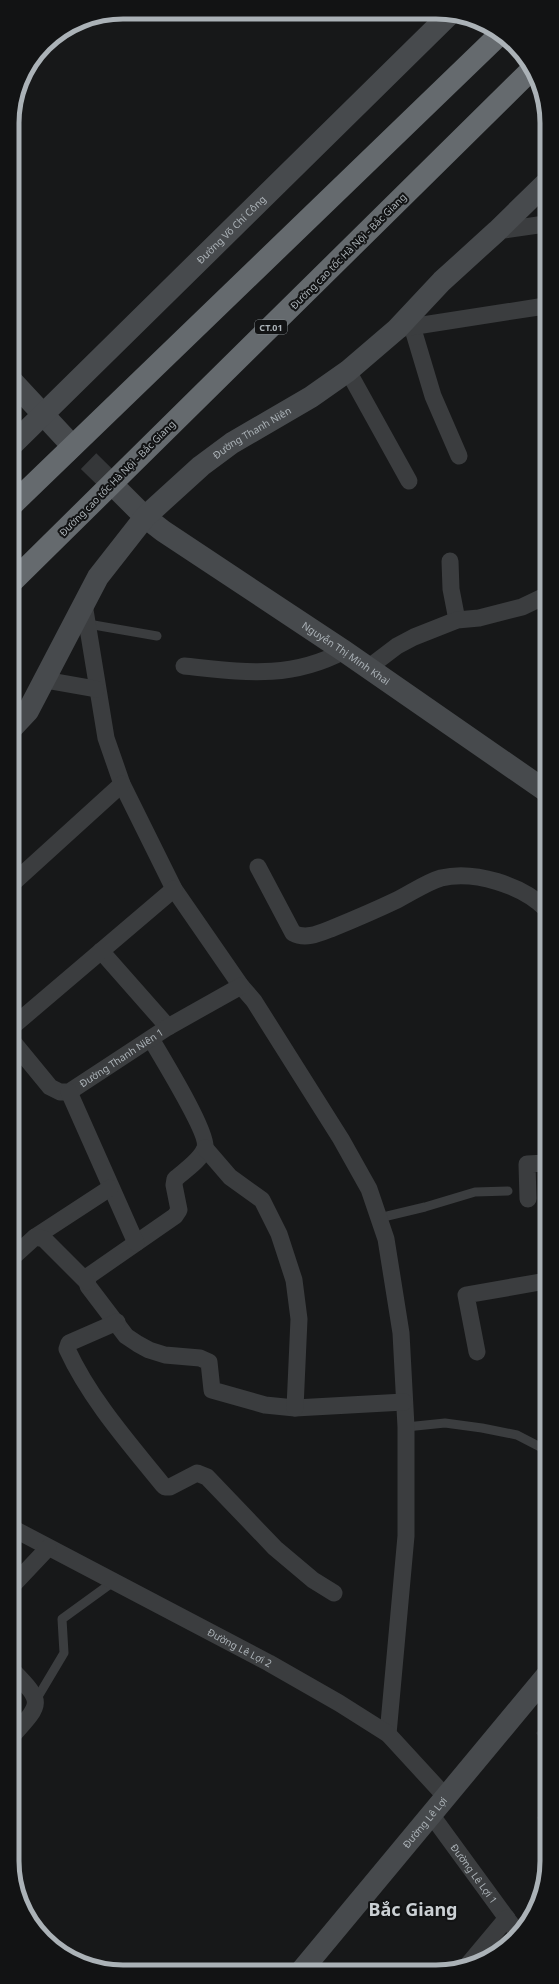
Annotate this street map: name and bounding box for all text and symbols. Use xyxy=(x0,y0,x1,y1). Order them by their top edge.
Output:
street label: Đường cao tốc Hà Nội - Bắc Giang xyxy=(287,190,409,312)
street label: Đường Võ Chí Công xyxy=(193,192,269,267)
road number: CT.01 xyxy=(255,320,287,334)
street label: Đường Thanh Niên xyxy=(210,403,294,462)
street label: Đường cao tốc Hà Nội - Bắc Giang xyxy=(56,417,178,539)
street label: Nguyễn Thị Minh Khai xyxy=(299,618,393,688)
street label: Đường Thanh Niên 1 xyxy=(77,1025,166,1090)
street label: Đường Lê Lợi 2 xyxy=(205,1625,275,1670)
street label: Đường Lê Lợi xyxy=(399,1794,450,1851)
street label: Đường Lê Lợi 1 xyxy=(448,1841,501,1906)
district label: Bắc Giang xyxy=(369,1897,458,1921)

